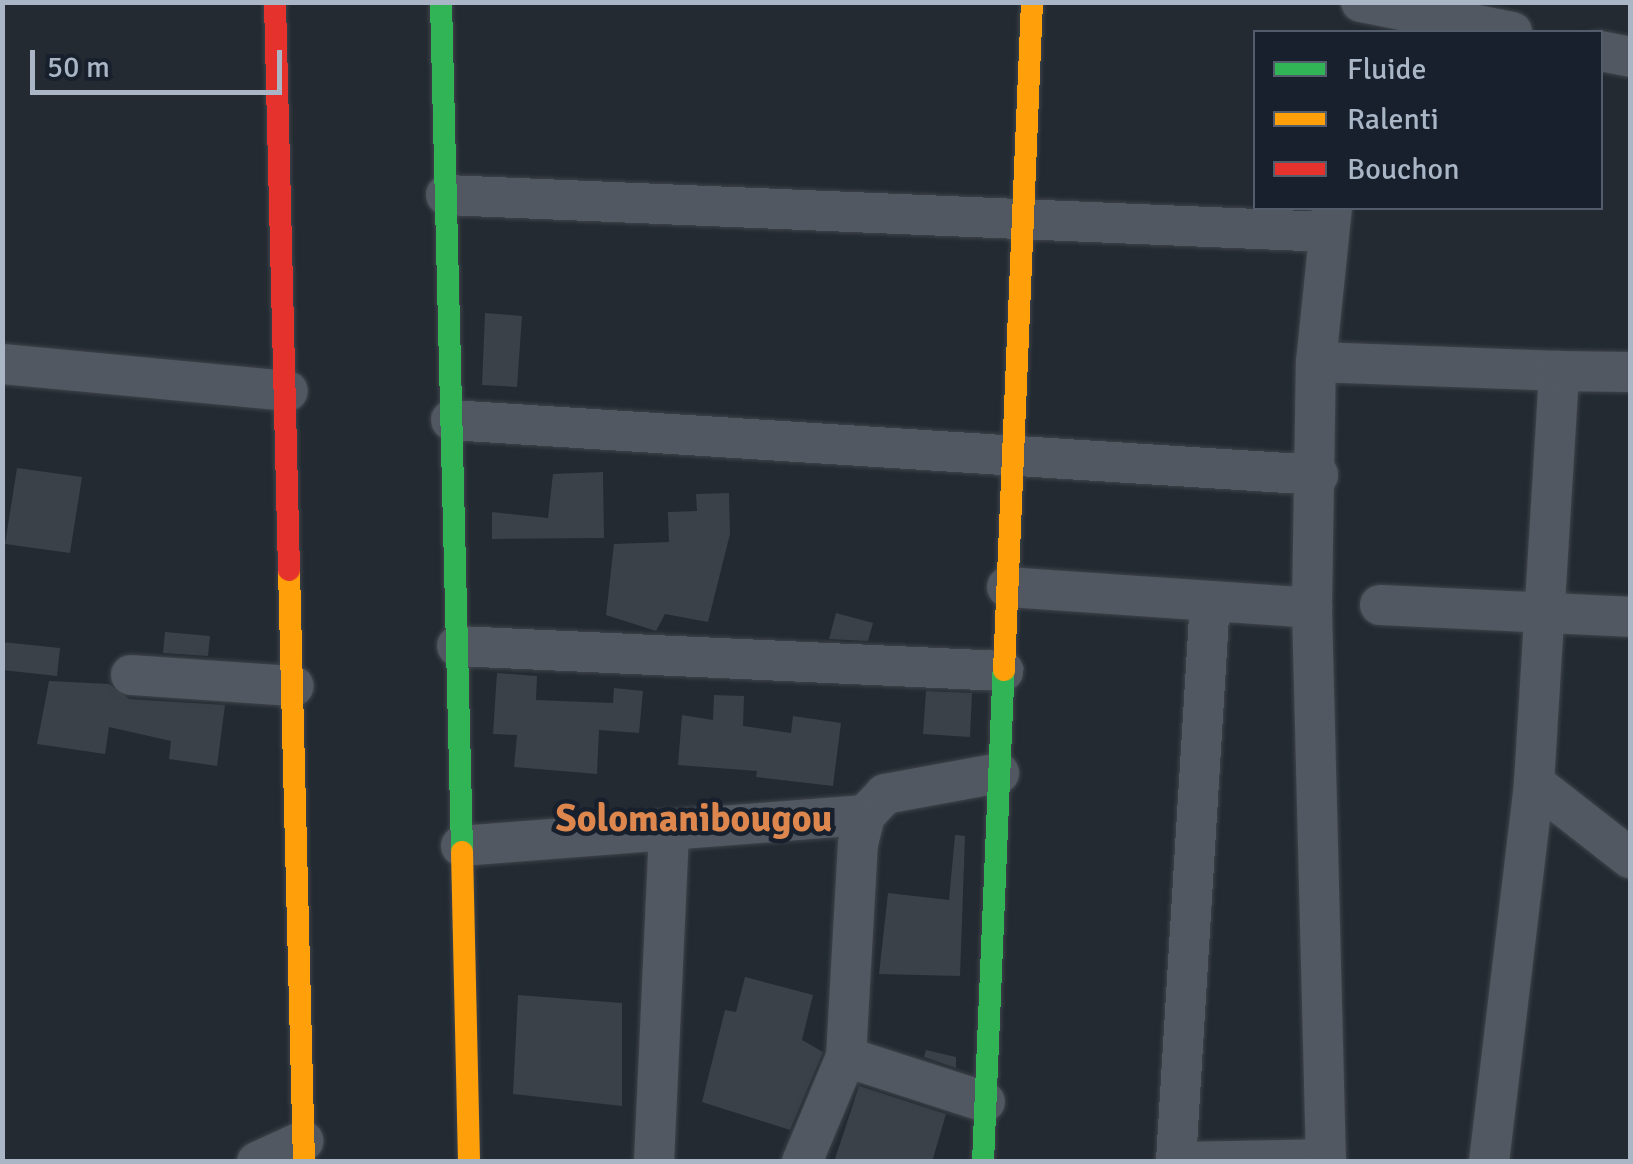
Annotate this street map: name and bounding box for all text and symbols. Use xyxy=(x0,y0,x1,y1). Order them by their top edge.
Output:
scale bar xyxy=(35,30,288,92)
legend xyxy=(1253,30,1603,210)
text: 50 m xyxy=(47,49,110,86)
text: Fluide xyxy=(1347,51,1426,88)
text: Ralenti xyxy=(1347,101,1439,138)
text: Bouchon xyxy=(1347,151,1460,188)
district label: Solomanibougou xyxy=(556,796,832,842)

